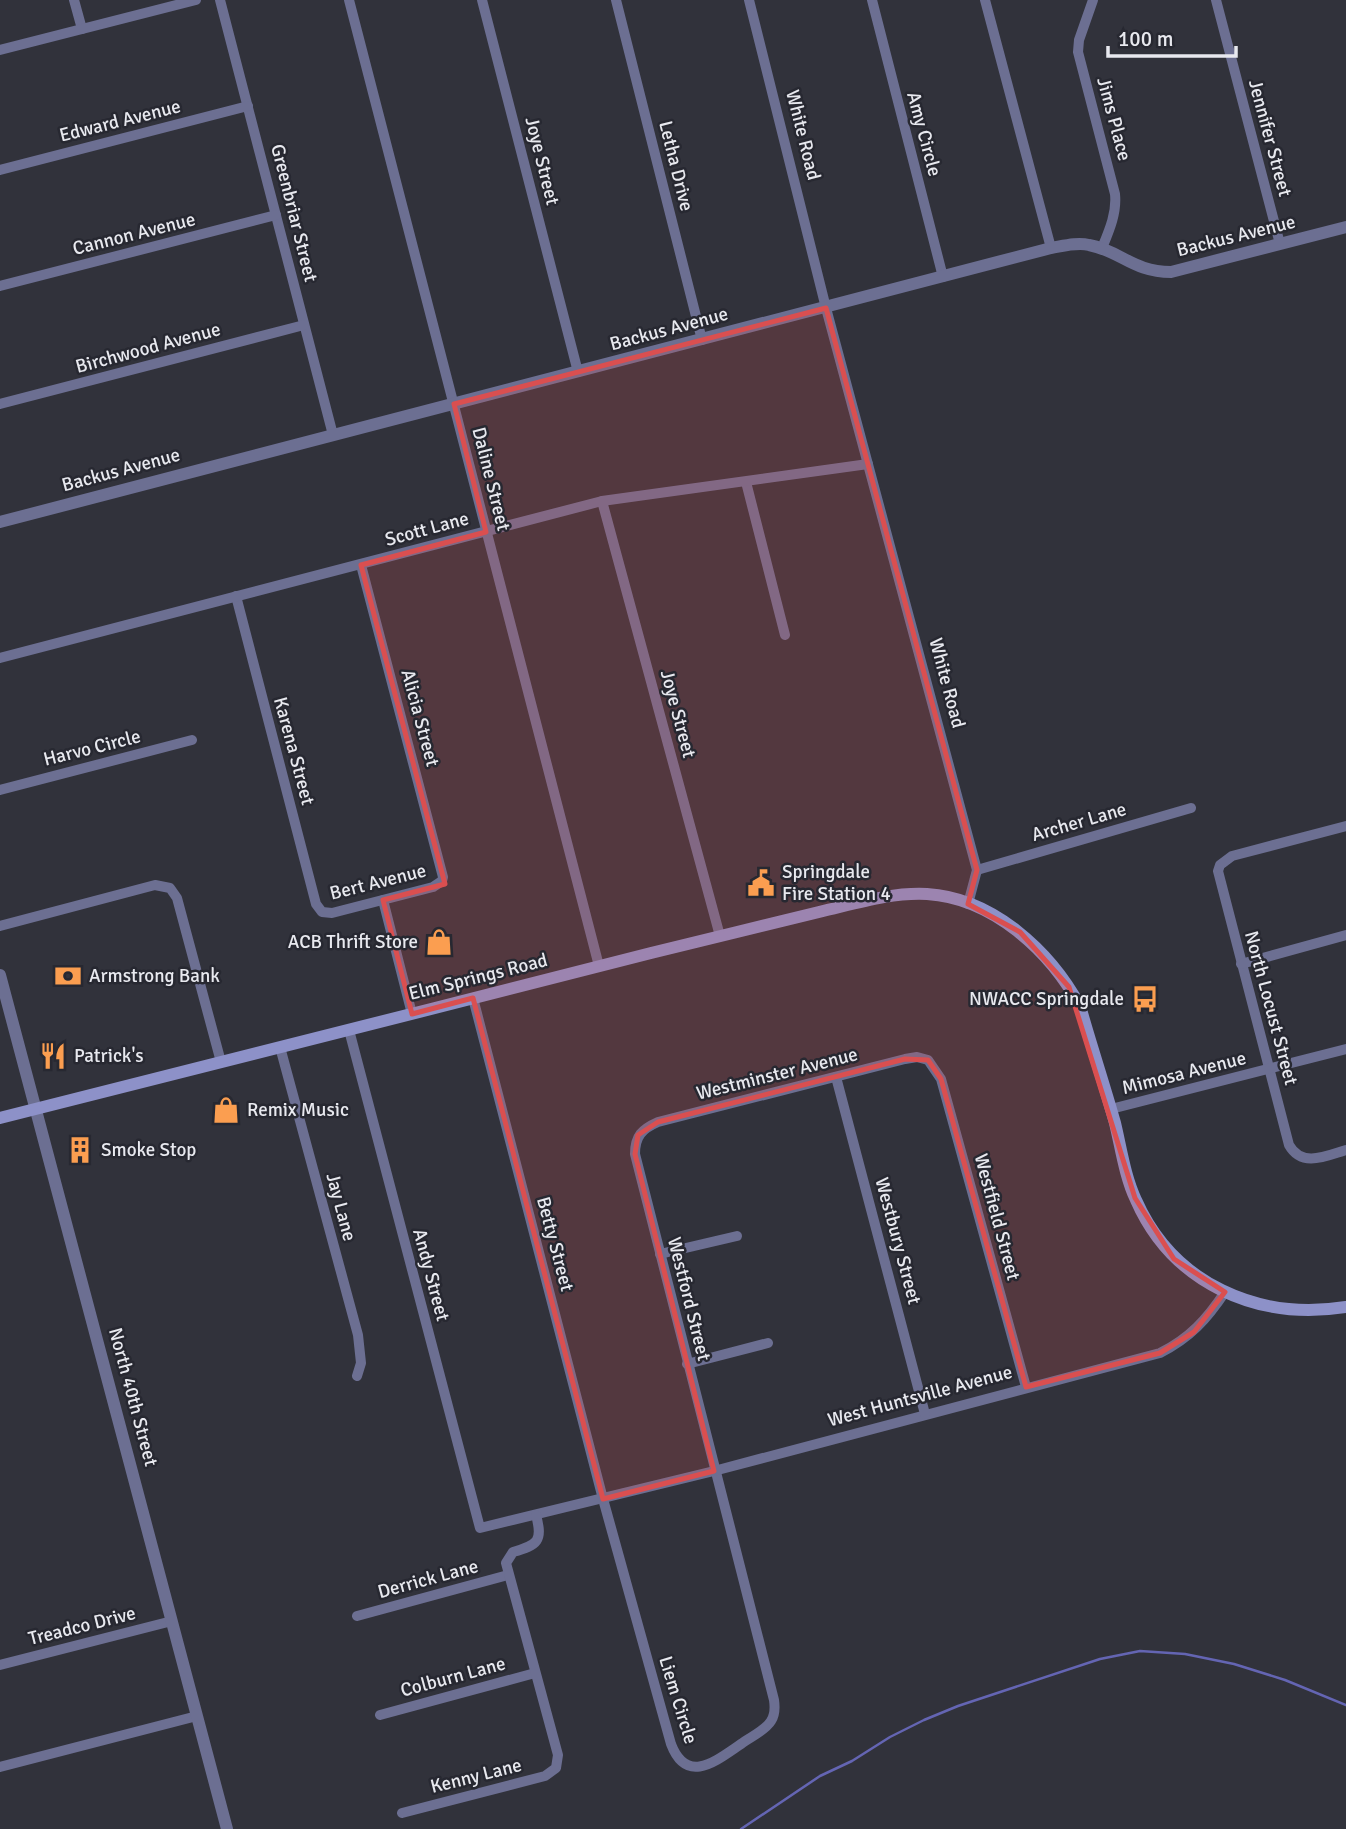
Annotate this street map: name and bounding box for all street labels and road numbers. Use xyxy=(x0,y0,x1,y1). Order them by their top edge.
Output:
street label: Jims Place xyxy=(1091,75,1137,163)
street label: Jennifer Street xyxy=(1243,77,1297,199)
street label: White Road xyxy=(780,87,826,183)
street label: Amy Circle xyxy=(901,89,947,179)
street label: Edward Avenue xyxy=(57,94,183,148)
street label: Joye Street xyxy=(519,114,565,208)
street label: Letha Drive xyxy=(653,118,699,214)
street label: Greenbriar Street xyxy=(265,142,323,285)
street label: Cannon Avenue xyxy=(70,207,198,261)
street label: Backus Avenue xyxy=(1174,210,1298,262)
street label: Backus Avenue xyxy=(607,302,731,356)
street label: Birchwood Avenue xyxy=(73,317,223,379)
street label: Daline Street xyxy=(467,425,516,534)
street label: Backus Avenue xyxy=(59,443,183,497)
street label: Scott Lane xyxy=(382,506,472,552)
street label: White Road xyxy=(923,635,971,731)
street label: Alicia Street xyxy=(396,667,445,770)
street label: Joye Street xyxy=(655,667,701,761)
street label: Karena Street xyxy=(268,694,320,808)
street label: Harvo Circle xyxy=(41,724,143,772)
street label: Archer Lane xyxy=(1029,797,1129,847)
street label: Bert Avenue xyxy=(327,858,429,906)
street label: North Locust Street xyxy=(1239,928,1303,1088)
street label: Elm Springs Road xyxy=(406,948,550,1006)
street label: Westminster Avenue xyxy=(694,1042,860,1106)
street label: Mimosa Avenue xyxy=(1119,1046,1249,1100)
street label: Westfield Street xyxy=(969,1151,1026,1283)
street label: Jay Lane xyxy=(320,1170,362,1244)
street label: Westbury Street xyxy=(870,1175,927,1307)
street label: Betty Street xyxy=(531,1194,579,1294)
street label: Andy Street xyxy=(407,1226,455,1324)
street label: Westford Street xyxy=(662,1235,716,1364)
street label: North 40th Street xyxy=(103,1325,163,1469)
street label: West Huntsville Avenue xyxy=(825,1360,1015,1432)
street label: Derrick Lane xyxy=(375,1554,481,1604)
street label: Treadco Drive xyxy=(26,1601,138,1651)
street label: Colburn Lane xyxy=(398,1651,508,1703)
street label: Liem Circle xyxy=(653,1653,703,1747)
street label: Kenny Lane xyxy=(428,1753,524,1799)

